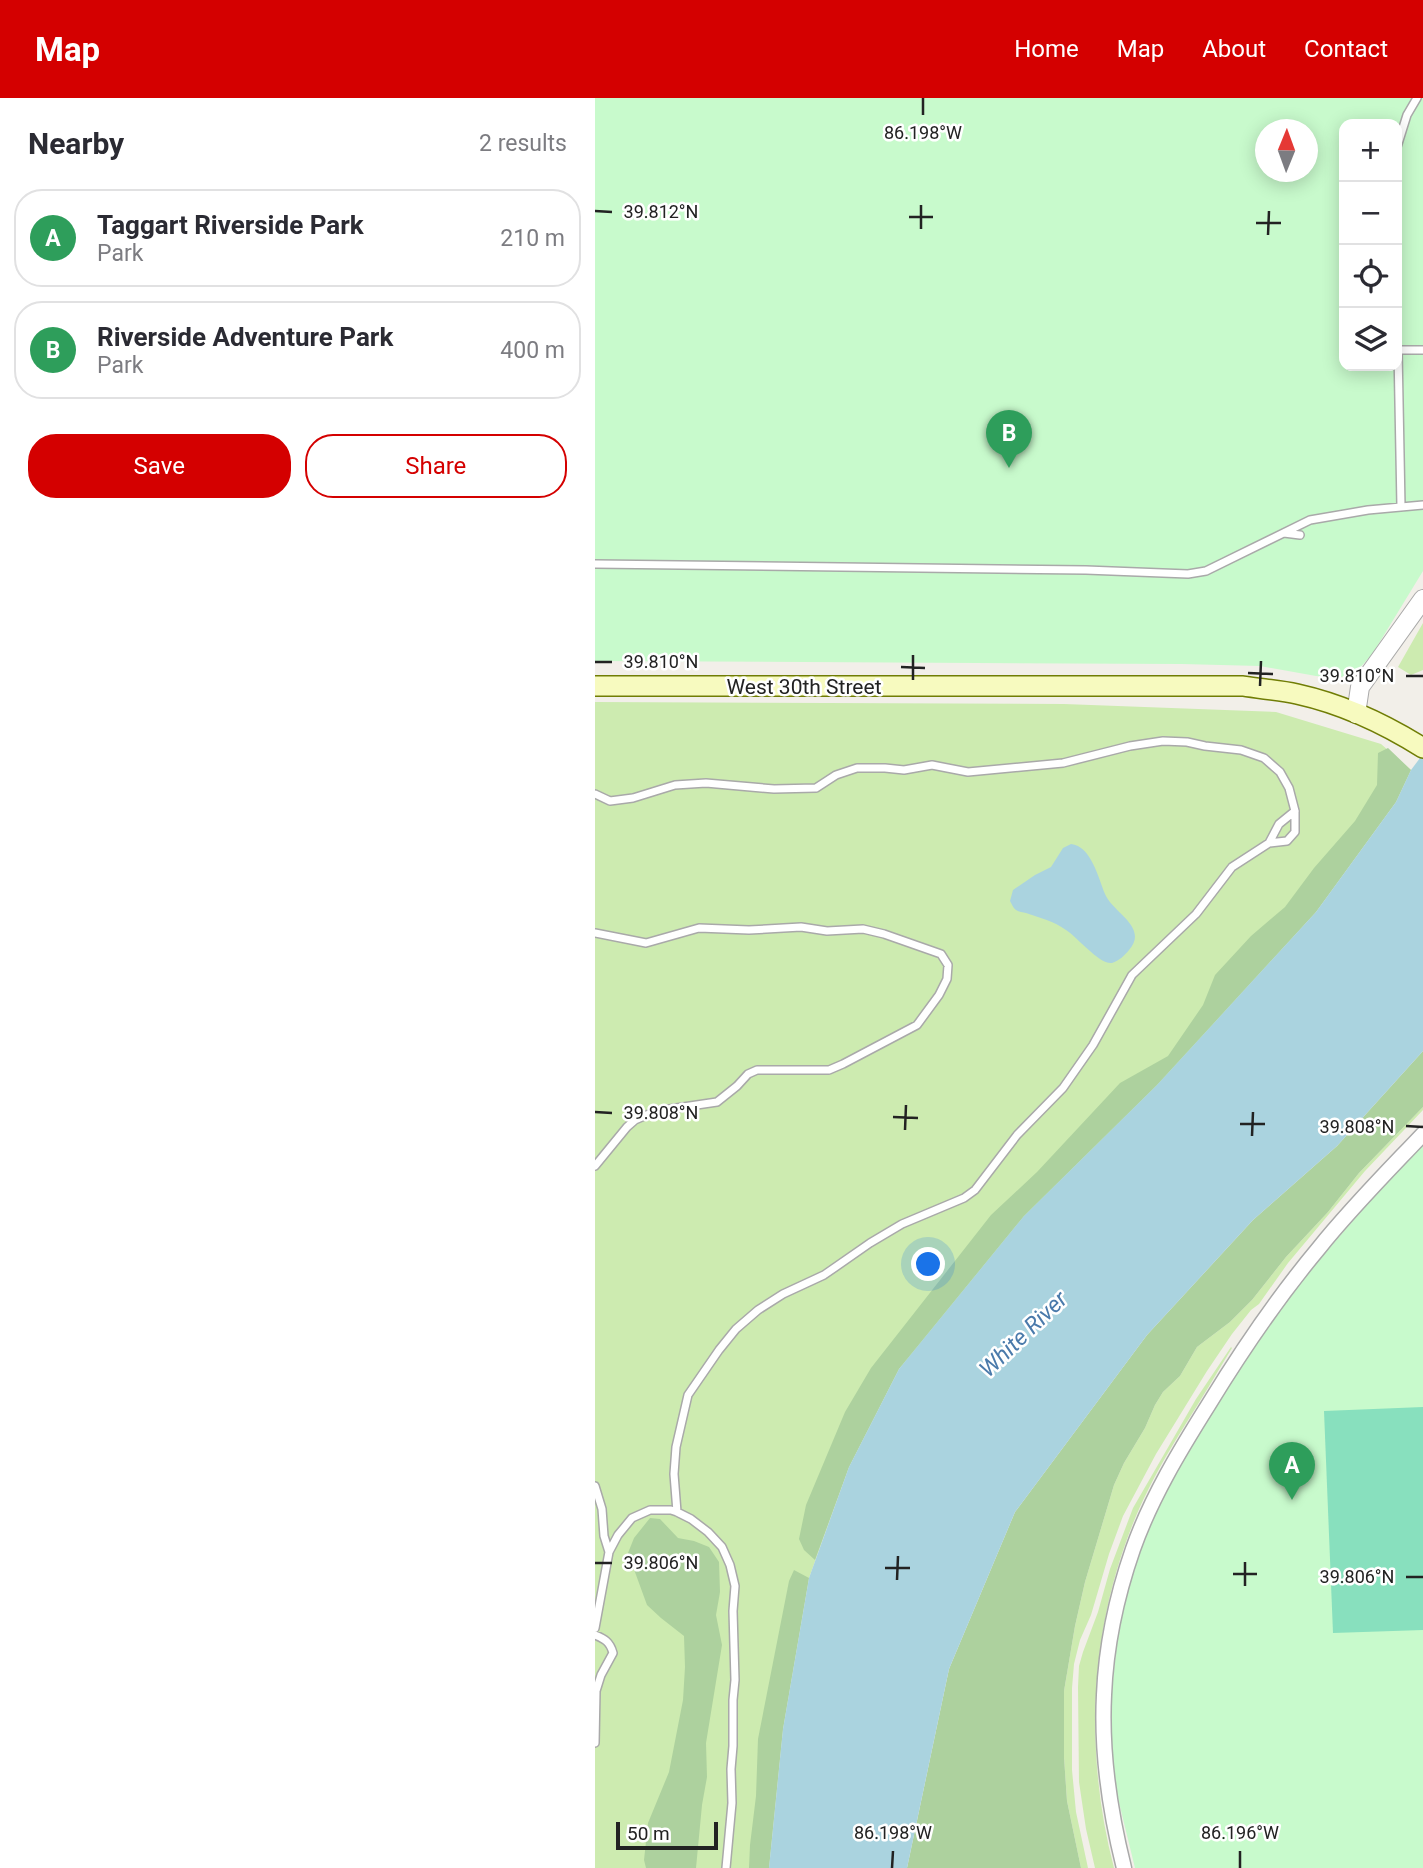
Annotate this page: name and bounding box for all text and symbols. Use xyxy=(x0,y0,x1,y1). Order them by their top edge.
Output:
text: Map xyxy=(35,30,100,69)
text: Home xyxy=(1014,35,1079,63)
text: Map xyxy=(1117,35,1164,63)
text: About xyxy=(1202,35,1266,63)
text: Contact xyxy=(1304,35,1388,63)
north arrow xyxy=(1255,119,1318,182)
map controls xyxy=(1339,119,1402,371)
button: + xyxy=(1339,119,1402,182)
text: 86.198°W xyxy=(884,122,962,143)
text: Nearby xyxy=(28,126,124,161)
text: 2 results xyxy=(479,130,567,157)
button: − xyxy=(1339,182,1402,245)
text: 39.812°N xyxy=(624,201,698,222)
text: Taggart Riverside Park xyxy=(97,210,364,240)
text: A xyxy=(45,225,61,252)
text: 210 m xyxy=(500,225,565,252)
text: Park xyxy=(97,240,143,267)
button: locate xyxy=(1339,245,1402,308)
button: layers xyxy=(1339,308,1402,371)
text: Riverside Adventure Park xyxy=(97,322,393,352)
text: B xyxy=(46,337,60,364)
text: 400 m xyxy=(500,337,565,364)
text: Park xyxy=(97,352,143,379)
pin: B xyxy=(986,410,1032,468)
button: Save xyxy=(28,434,291,498)
button: Share xyxy=(305,434,567,498)
text: 39.810°N xyxy=(624,651,698,672)
text: 39.810°N xyxy=(1320,665,1394,686)
street label: West 30th Street xyxy=(726,675,882,699)
text: 39.808°N xyxy=(624,1102,698,1123)
text: 39.808°N xyxy=(1320,1116,1394,1137)
your location xyxy=(911,1247,945,1281)
water label: White River xyxy=(974,1285,1074,1383)
pin: A xyxy=(1269,1442,1315,1500)
text: 39.806°N xyxy=(624,1552,698,1573)
text: 39.806°N xyxy=(1320,1566,1394,1587)
scale bar xyxy=(616,1819,717,1851)
text: 50 m xyxy=(627,1822,670,1845)
text: 86.198°W xyxy=(854,1822,932,1843)
text: 86.196°W xyxy=(1201,1822,1279,1843)

